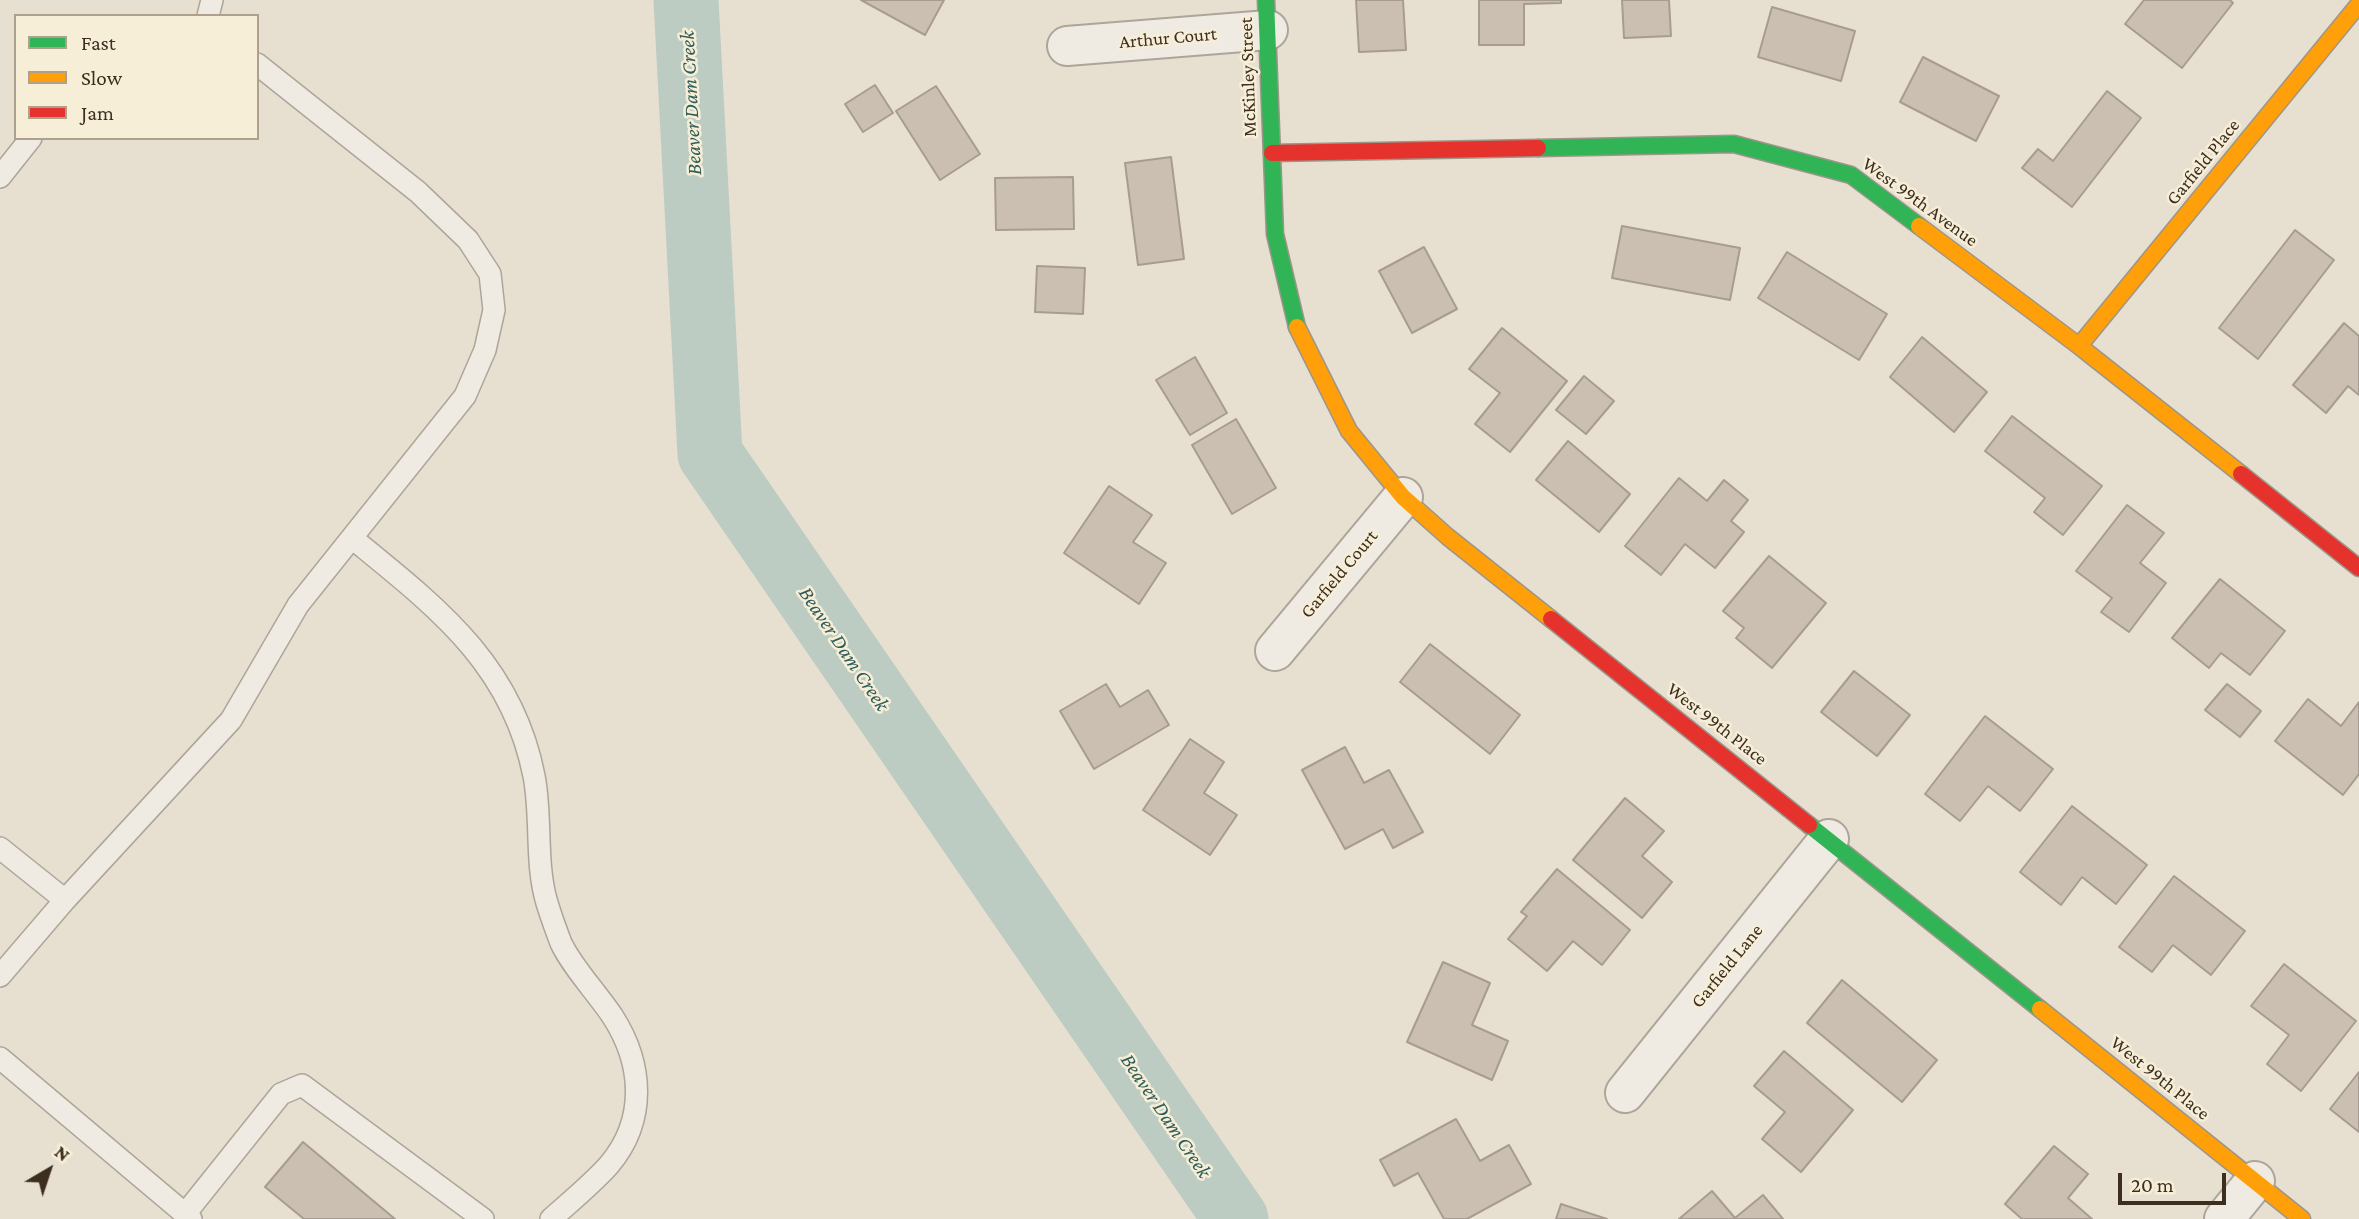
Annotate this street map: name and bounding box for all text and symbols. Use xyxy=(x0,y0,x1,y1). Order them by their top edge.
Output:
legend xyxy=(14,14,259,140)
street label: McKinley Street xyxy=(1235,17,1261,137)
street label: Arthur Court xyxy=(1118,22,1218,54)
water label: Beaver Dam Creek xyxy=(675,30,707,176)
text: Fast xyxy=(81,31,116,55)
text: Slow xyxy=(81,66,122,90)
text: Jam xyxy=(81,101,114,125)
street label: Garfield Place xyxy=(2161,114,2245,210)
street label: West 99th Avenue xyxy=(1858,152,1982,252)
street label: Garfield Court xyxy=(1295,525,1383,623)
water label: Beaver Dam Creek xyxy=(793,582,895,716)
street label: West 99th Place xyxy=(1662,678,1772,770)
street label: Garfield Lane xyxy=(1686,919,1768,1013)
street label: West 99th Place xyxy=(2106,1031,2214,1125)
water label: Beaver Dam Creek xyxy=(1115,1049,1217,1183)
north arrow xyxy=(14,1135,84,1205)
text: N xyxy=(51,1141,74,1166)
scale bar xyxy=(2121,1160,2230,1204)
text: 20 m xyxy=(2131,1173,2174,1197)

